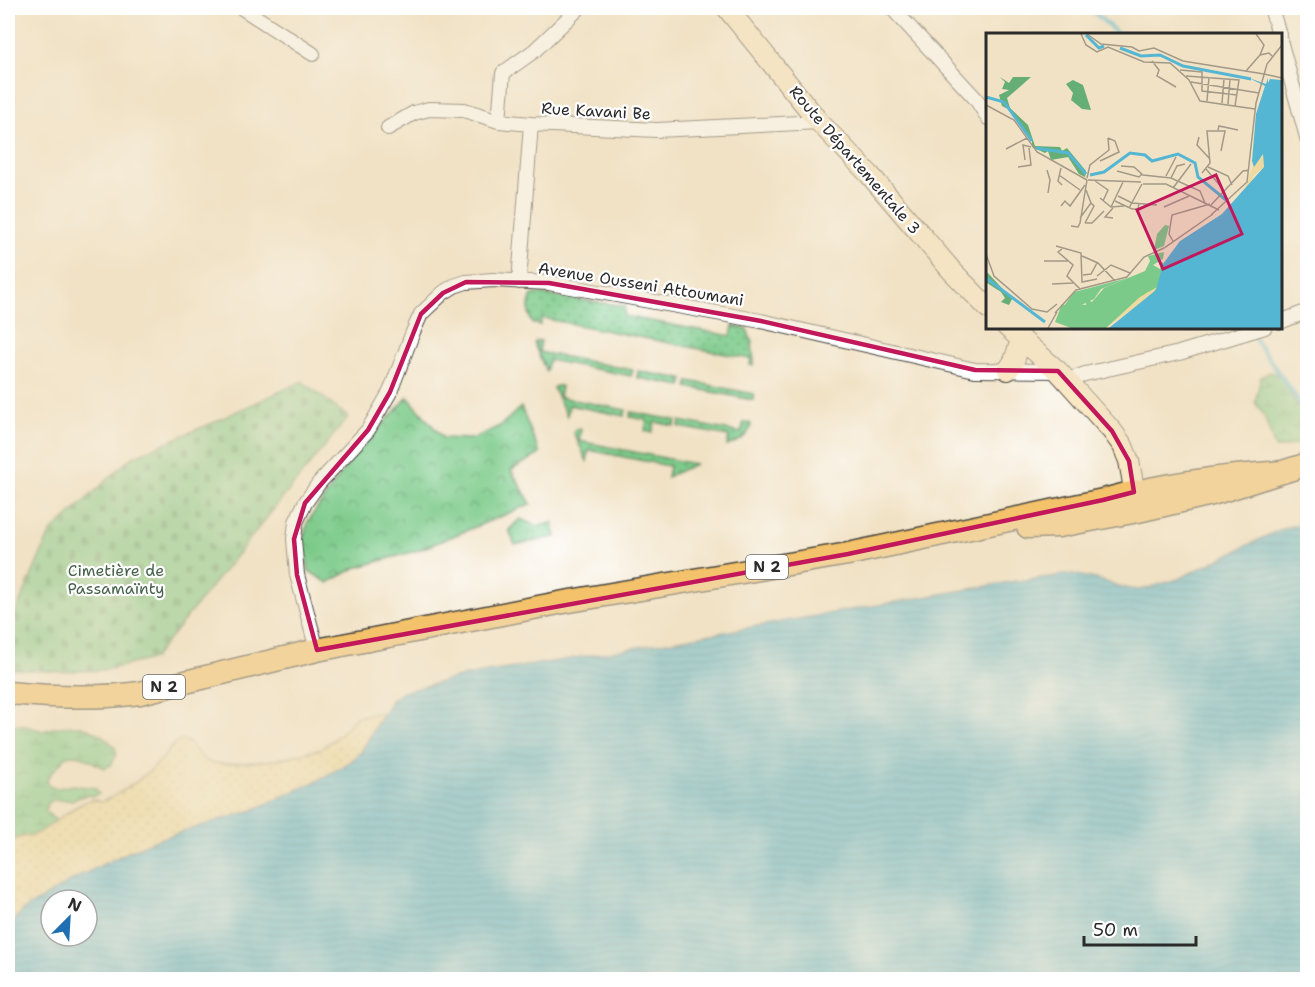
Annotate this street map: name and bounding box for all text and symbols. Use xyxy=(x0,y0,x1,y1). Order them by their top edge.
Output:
inset map xyxy=(986,33,1282,328)
street label: Route Départementale 3 xyxy=(785,81,925,239)
street label: Rue Kavani Be xyxy=(541,98,651,124)
street label: Avenue Ousseni Attoumani xyxy=(537,257,745,311)
road number: N 2 xyxy=(746,555,788,579)
park label: Cimetière de Passamaïnty xyxy=(67,560,165,599)
road number: N 2 xyxy=(143,675,185,699)
north arrow xyxy=(39,888,99,948)
text: N xyxy=(65,893,85,917)
scale bar xyxy=(1084,909,1196,947)
text: 50 m xyxy=(1093,918,1138,942)

